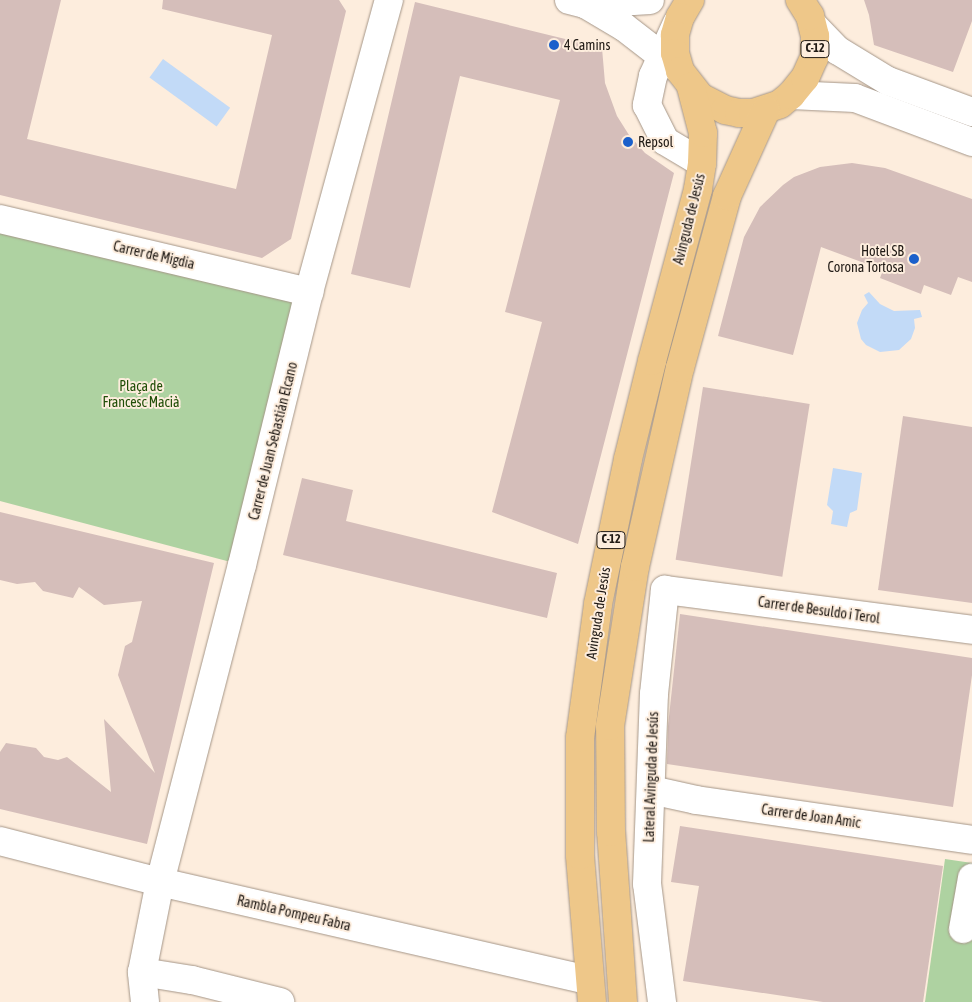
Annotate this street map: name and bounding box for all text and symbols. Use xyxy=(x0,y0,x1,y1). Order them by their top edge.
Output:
place label: 4 Camins xyxy=(564,37,610,53)
marker: 4 Camins xyxy=(548,39,560,51)
road number: C-12 xyxy=(800,40,830,59)
place label: Repsol xyxy=(638,134,673,150)
marker: Repsol xyxy=(622,136,634,148)
street label: Avinguda de Jesús xyxy=(670,172,708,266)
street label: Carrer de Migdia xyxy=(112,237,196,273)
place label: Hotel SB Corona Tortosa xyxy=(827,243,904,276)
marker: Hotel SB Corona Tortosa xyxy=(908,253,920,265)
street label: Carrer de Juan Sebastián Elcano xyxy=(245,360,301,522)
park label: Plaça de Francesc Macià xyxy=(103,378,179,411)
road number: C-12 xyxy=(596,530,626,550)
street label: Avinguda de Jesús xyxy=(582,566,614,660)
street label: Carrer de Besuldo i Terol xyxy=(757,593,881,627)
street label: Lateral Avinguda de Jesús xyxy=(640,711,662,843)
street label: Carrer de Joan Amic xyxy=(760,801,862,831)
street label: Rambla Pompeu Fabra xyxy=(235,892,353,934)

